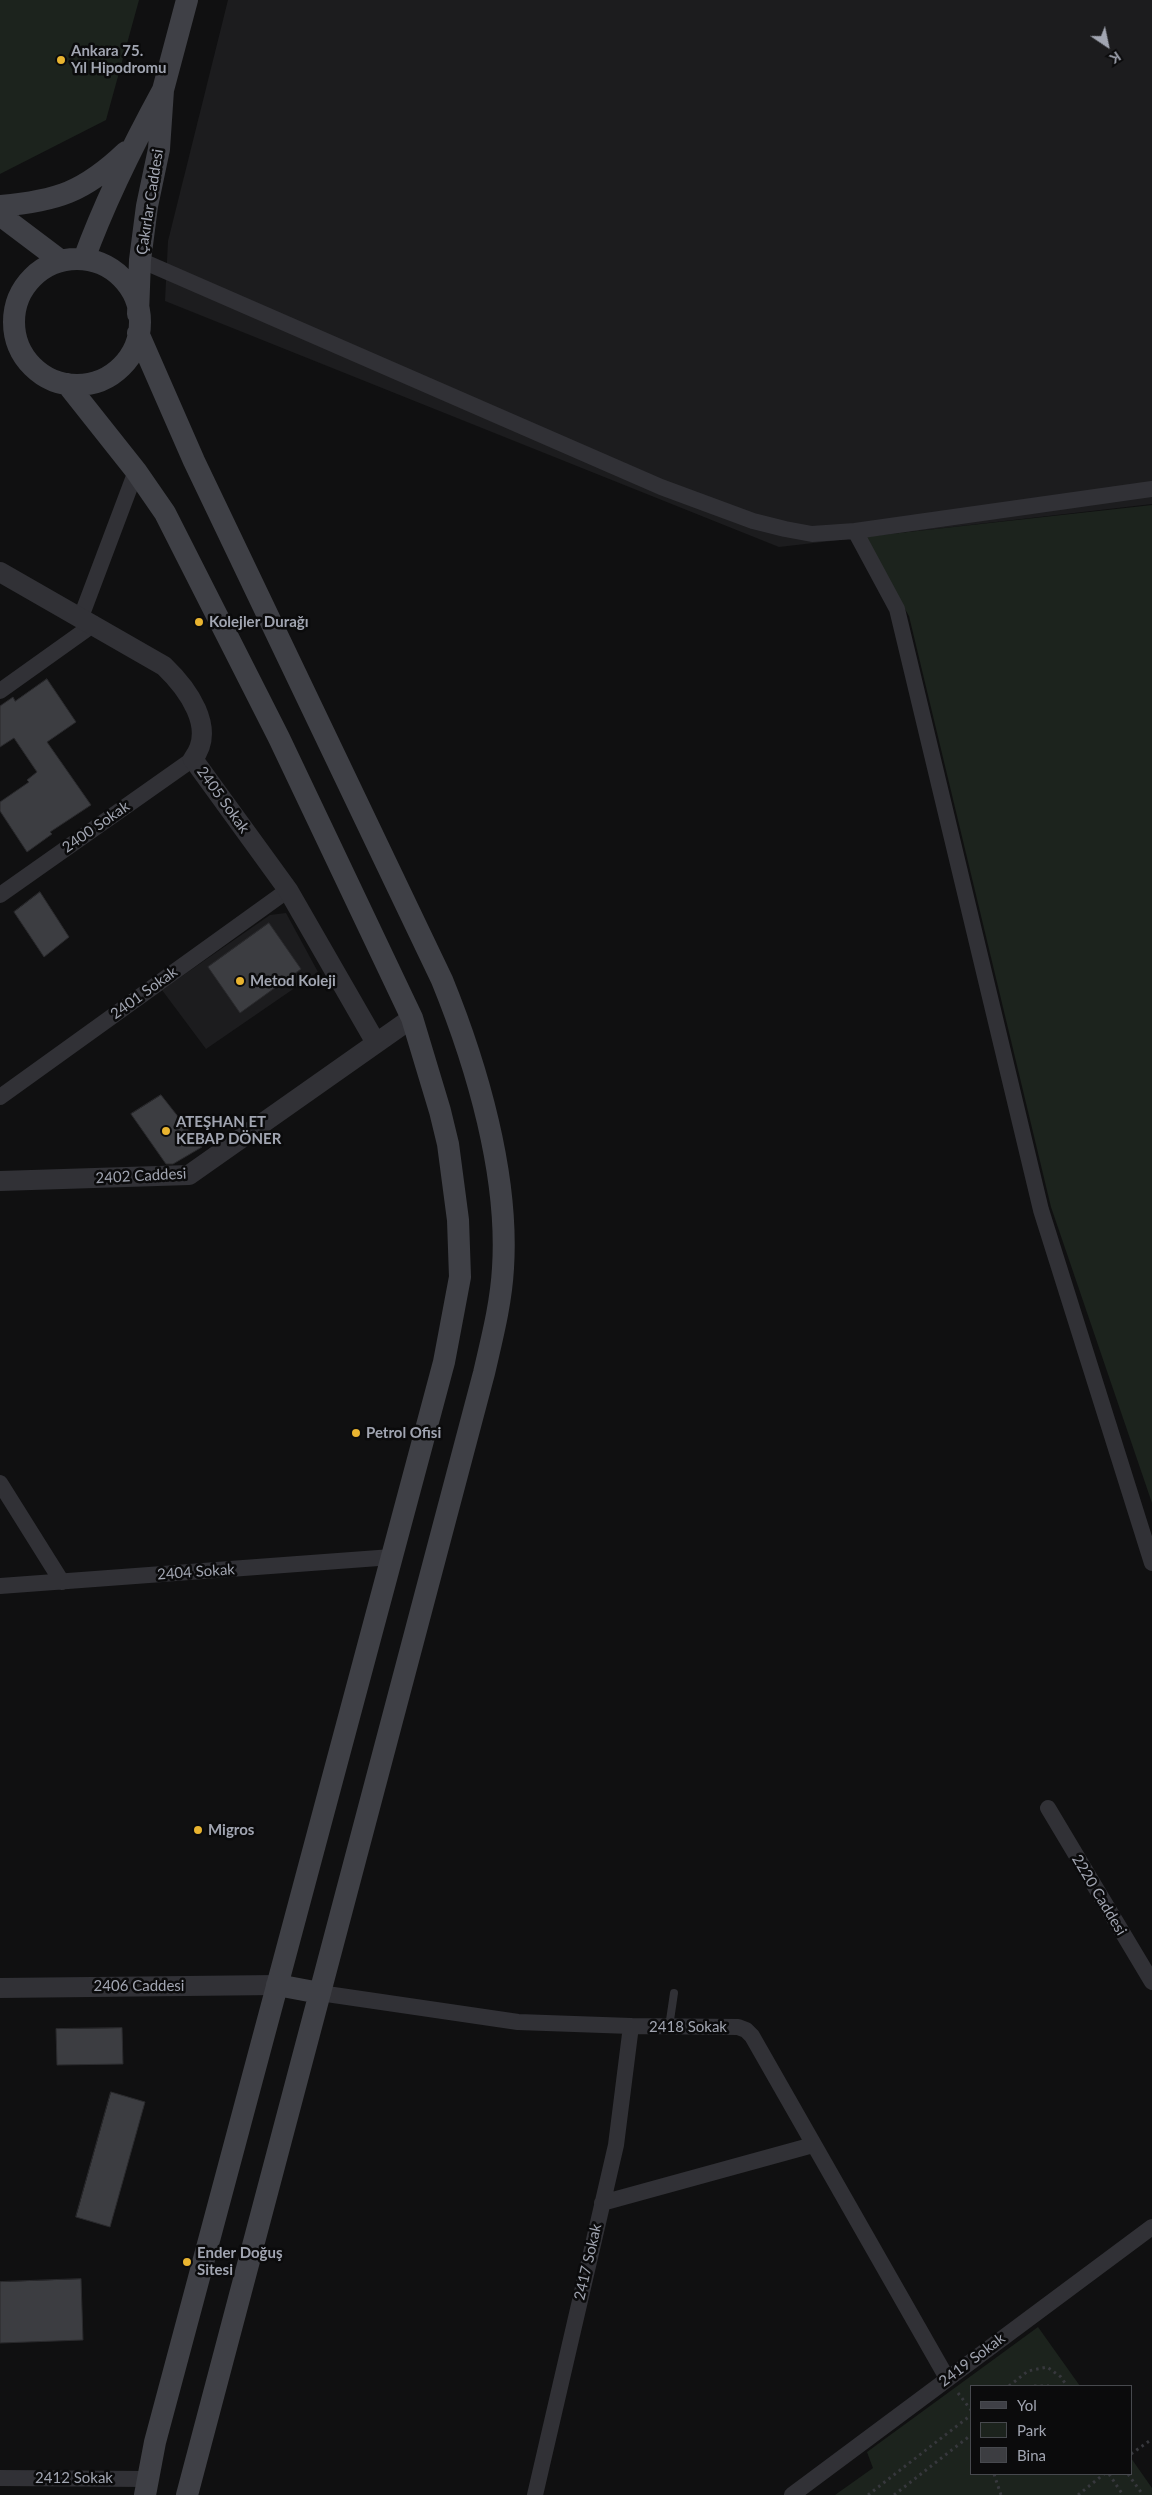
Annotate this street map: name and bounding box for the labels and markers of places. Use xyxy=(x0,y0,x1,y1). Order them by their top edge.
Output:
place label: Ankara 75. Yıl Hipodromu xyxy=(71,42,167,77)
marker: Ankara 75. Yıl Hipodromu xyxy=(55,54,67,66)
place label: Kolejler Durağı xyxy=(209,613,308,631)
marker: Kolejler Durağı xyxy=(193,616,205,628)
place label: Metod Koleji xyxy=(250,972,336,990)
marker: Metod Koleji xyxy=(234,975,246,987)
place label: ATEŞHAN ET KEBAP DÖNER xyxy=(176,1113,281,1148)
marker: ATEŞHAN ET KEBAP DÖNER xyxy=(160,1125,172,1137)
place label: Petrol Ofisi xyxy=(366,1424,441,1442)
marker: Petrol Ofisi xyxy=(350,1427,362,1439)
place label: Migros xyxy=(208,1821,254,1839)
marker: Migros xyxy=(192,1824,204,1836)
place label: Ender Doğuş Sitesi xyxy=(197,2244,283,2279)
marker: Ender Doğuş Sitesi xyxy=(181,2256,193,2268)

